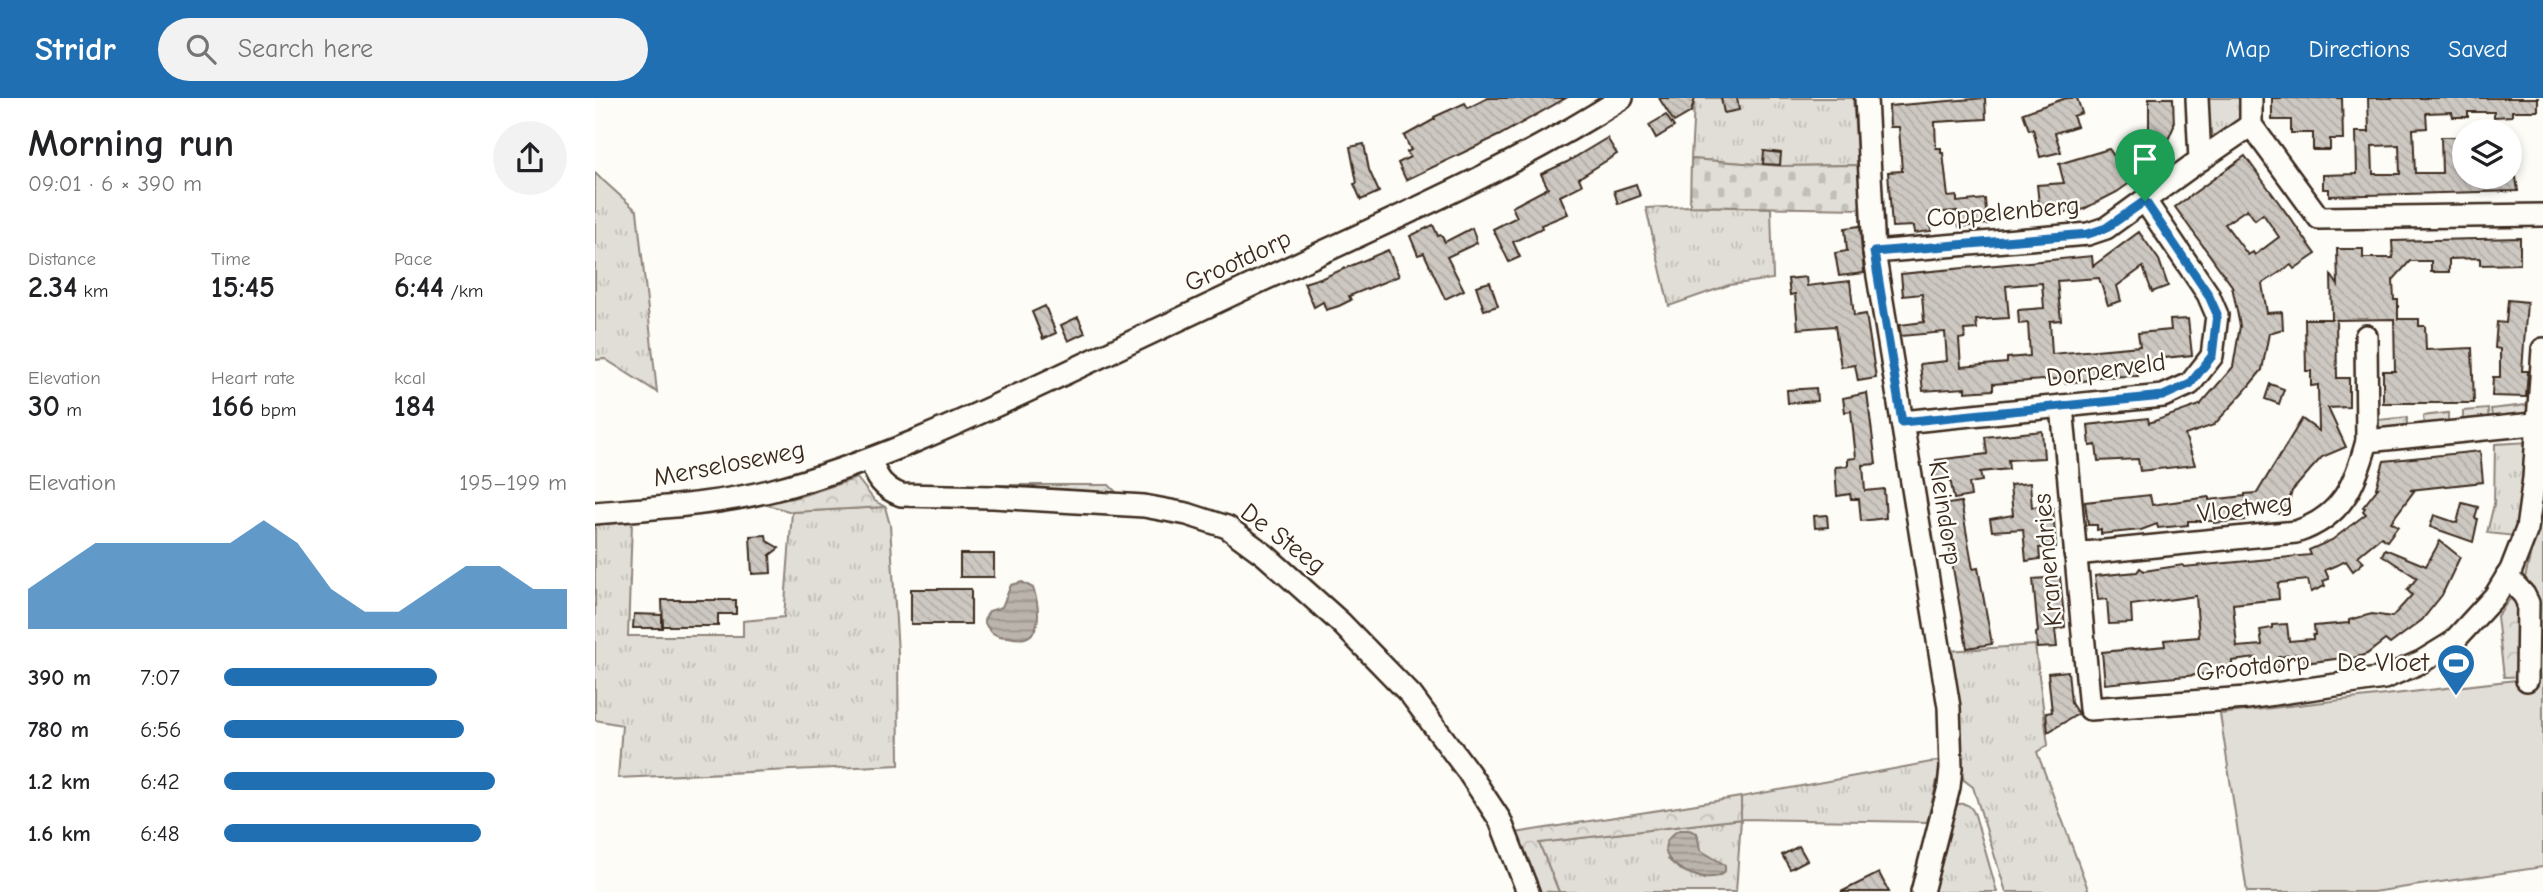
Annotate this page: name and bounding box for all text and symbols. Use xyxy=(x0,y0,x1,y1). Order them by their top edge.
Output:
search box xyxy=(158,18,648,81)
text: Stridr xyxy=(35,30,116,68)
icon: search xyxy=(182,30,220,68)
text: Search here xyxy=(238,34,373,64)
text: Map xyxy=(2225,35,2271,63)
text: Directions xyxy=(2309,35,2410,63)
text: Saved xyxy=(2448,35,2508,63)
map controls xyxy=(2452,119,2522,189)
button: layers xyxy=(2452,119,2522,189)
button: share xyxy=(493,121,567,195)
text: Morning run xyxy=(28,122,234,166)
pin xyxy=(2115,129,2175,201)
icon: arrive xyxy=(2126,140,2164,178)
text: 09:01 · 6 × 390 m xyxy=(28,170,202,197)
street label: Coppelenberg xyxy=(1925,190,2081,234)
street label: Grootdorp xyxy=(1180,223,1296,299)
text: Distance xyxy=(28,248,96,270)
text: Time xyxy=(211,248,250,270)
text: Pace xyxy=(394,248,432,270)
text: 2.34 xyxy=(28,270,77,305)
text: 15:45 xyxy=(211,270,275,305)
text: 6:44 xyxy=(394,270,444,305)
text: km xyxy=(77,280,109,302)
text: /km xyxy=(444,280,484,302)
street label: Dorperveld xyxy=(2044,347,2168,393)
text: Elevation xyxy=(28,367,101,389)
text: Heart rate xyxy=(211,367,295,389)
text: kcal xyxy=(394,367,426,389)
text: 30 xyxy=(28,389,60,424)
text: 166 xyxy=(211,389,254,424)
text: 184 xyxy=(394,389,435,424)
text: m xyxy=(60,399,82,421)
text: bpm xyxy=(254,399,297,421)
street label: Merseloseweg xyxy=(651,435,807,493)
street label: Kleindorp xyxy=(1922,459,1968,567)
text: Elevation xyxy=(28,469,116,496)
text: 195–199 m xyxy=(459,469,567,496)
street label: Vloetweg xyxy=(2196,487,2294,529)
street label: Kranendries xyxy=(2027,492,2069,628)
street label: De Steeg xyxy=(1234,497,1332,581)
sports icon: De Vloet xyxy=(2435,642,2477,697)
street label: Grootdorp xyxy=(2195,646,2311,688)
place label: De Vloet xyxy=(2337,648,2431,678)
text: 390 m xyxy=(28,664,91,691)
text: 7:07 xyxy=(140,664,180,691)
text: 780 m xyxy=(28,716,89,743)
text: 6:56 xyxy=(140,716,182,743)
text: 1.2 km xyxy=(28,768,90,795)
text: 6:42 xyxy=(140,768,180,795)
text: 1.6 km xyxy=(28,820,91,847)
text: 6:48 xyxy=(140,820,180,847)

